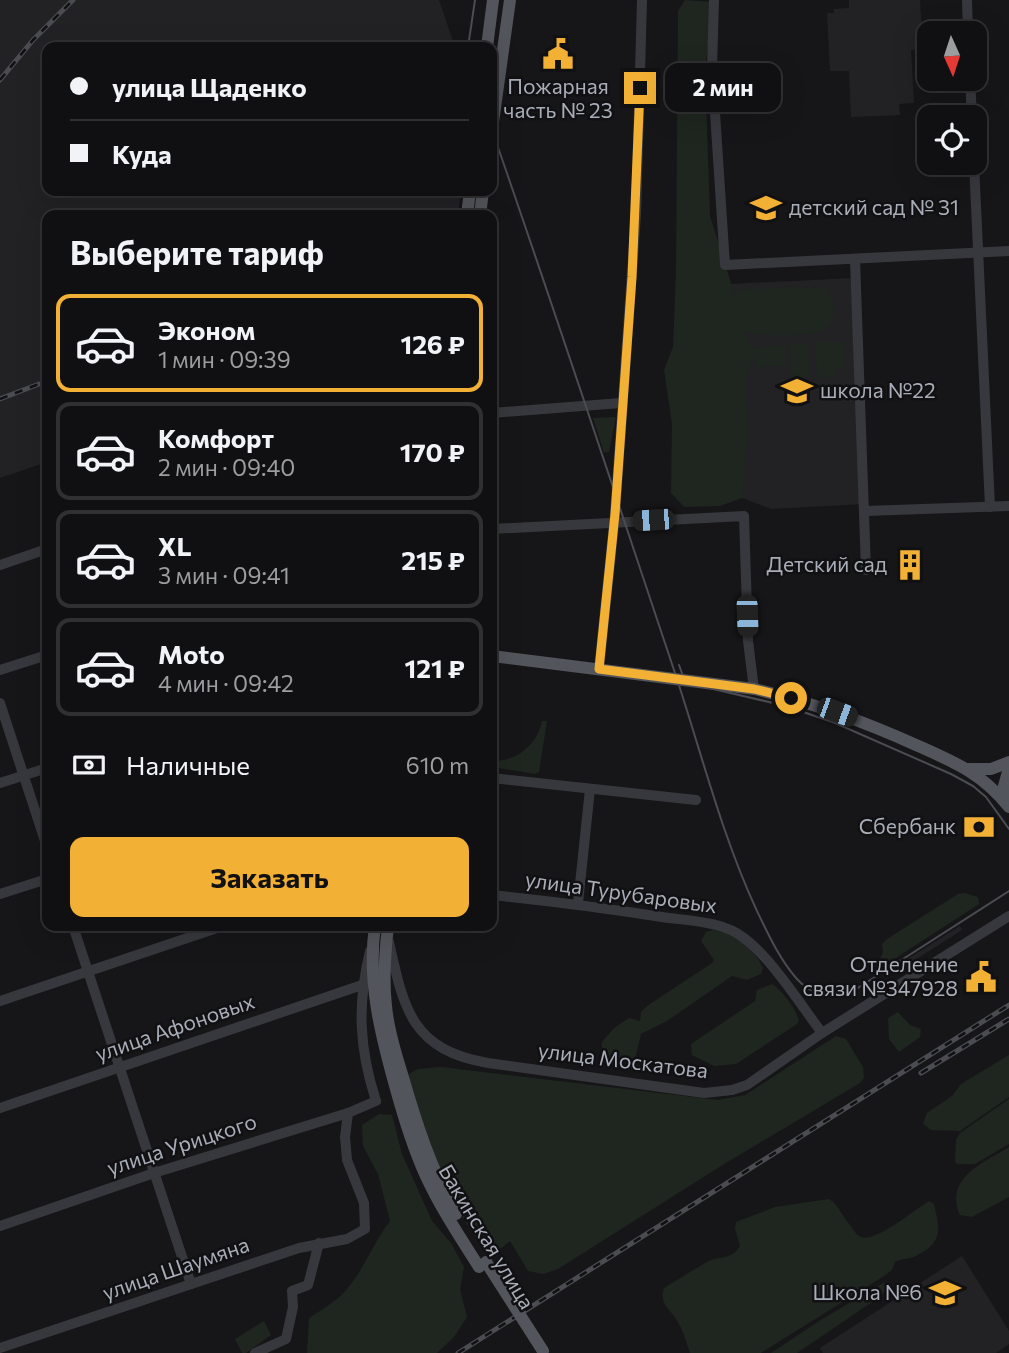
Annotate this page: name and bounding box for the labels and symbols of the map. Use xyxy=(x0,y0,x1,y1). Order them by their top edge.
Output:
north arrow xyxy=(917,21,987,91)
public building icon: Пожарная часть № 23 xyxy=(541,37,575,71)
callout: 2 мин xyxy=(664,64,780,112)
route end xyxy=(624,72,656,104)
place label: Пожарная часть № 23 xyxy=(503,73,613,122)
school or university icon: детский сад № 31 xyxy=(749,191,783,225)
place label: детский сад № 31 xyxy=(789,194,959,219)
school or university icon: школа №22 xyxy=(780,374,814,408)
place label: школа №22 xyxy=(820,377,936,402)
car xyxy=(632,508,675,532)
building icon: Детский сад xyxy=(893,548,927,582)
place label: Детский сад xyxy=(766,551,887,576)
car xyxy=(736,595,759,637)
route start xyxy=(775,682,807,714)
car xyxy=(814,695,861,729)
bank icon: Сбербанк xyxy=(962,810,996,844)
place label: Сбербанк xyxy=(859,813,956,838)
street label: улица Турубаровых xyxy=(524,866,719,917)
place label: Отделение связи №347928 xyxy=(802,951,958,1000)
public building icon: Отделение связи №347928 xyxy=(964,960,998,994)
street label: улица Афоновых xyxy=(92,988,257,1066)
street label: улица Москатова xyxy=(537,1037,710,1082)
street label: улица Урицкого xyxy=(104,1108,259,1180)
street label: Бакинская улица xyxy=(434,1159,540,1313)
street label: улица Шаумяна xyxy=(99,1231,252,1304)
school or university icon: Школа №6 xyxy=(928,1276,962,1310)
place label: Школа №6 xyxy=(813,1279,922,1304)

